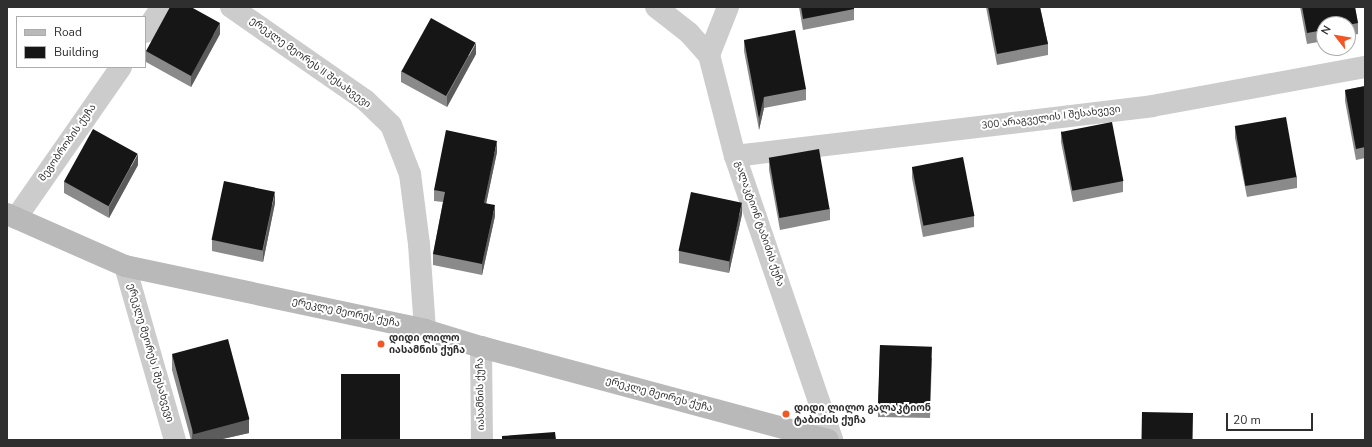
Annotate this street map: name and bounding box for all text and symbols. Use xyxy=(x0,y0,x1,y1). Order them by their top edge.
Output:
street label: ერეკლე მეორეს II შესახვევი xyxy=(247,15,373,111)
legend xyxy=(16,16,146,68)
north arrow xyxy=(1316,16,1356,56)
text: N xyxy=(1318,23,1335,37)
text: Road xyxy=(54,24,82,40)
text: Building xyxy=(54,44,99,60)
street label: მეგობრობის ქუჩა xyxy=(37,102,99,184)
street label: 300 არაგველის I შესახვევი xyxy=(981,104,1121,132)
street label: გალაკტიონ ტაბიძის ქუჩა xyxy=(732,160,786,288)
street label: ერეკლე მეორეს I შესახვევი xyxy=(124,282,176,424)
street label: ერეკლე მეორეს ქუჩა xyxy=(291,296,401,330)
place label: დიდი ლილო იასამნის ქუჩა xyxy=(389,332,465,356)
marker: დიდი ლილო იასამნის ქუჩა xyxy=(376,339,386,349)
street label: იასამნის ქუჩა xyxy=(474,358,488,430)
street label: ერეკლე მეორეს ქუჩა xyxy=(604,375,714,415)
place label: დიდი ლილო გალაკტიონ ტაბიძის ქუჩა xyxy=(794,402,931,426)
scale bar xyxy=(1228,405,1315,431)
marker: დიდი ლილო გალაკტიონ ტაბიძის ქუჩა xyxy=(781,409,791,419)
text: 20 m xyxy=(1233,412,1261,428)

